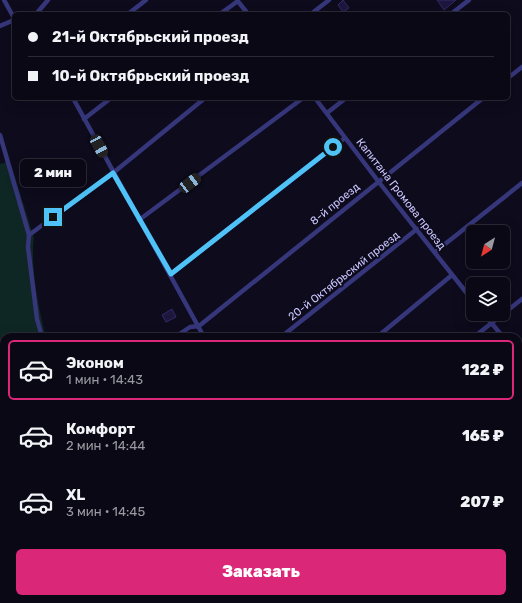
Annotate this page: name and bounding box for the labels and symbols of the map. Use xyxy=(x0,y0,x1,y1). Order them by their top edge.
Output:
car xyxy=(88,133,110,159)
street label: Капитана Громова проезд xyxy=(353,136,449,253)
route start xyxy=(324,138,342,156)
callout: 2 мин xyxy=(20,159,86,187)
car xyxy=(177,171,203,195)
street label: 8-й проезд xyxy=(308,180,363,228)
route end xyxy=(44,208,62,226)
north arrow xyxy=(466,225,510,269)
street label: 20-й Октябрьский проезд xyxy=(286,228,402,323)

